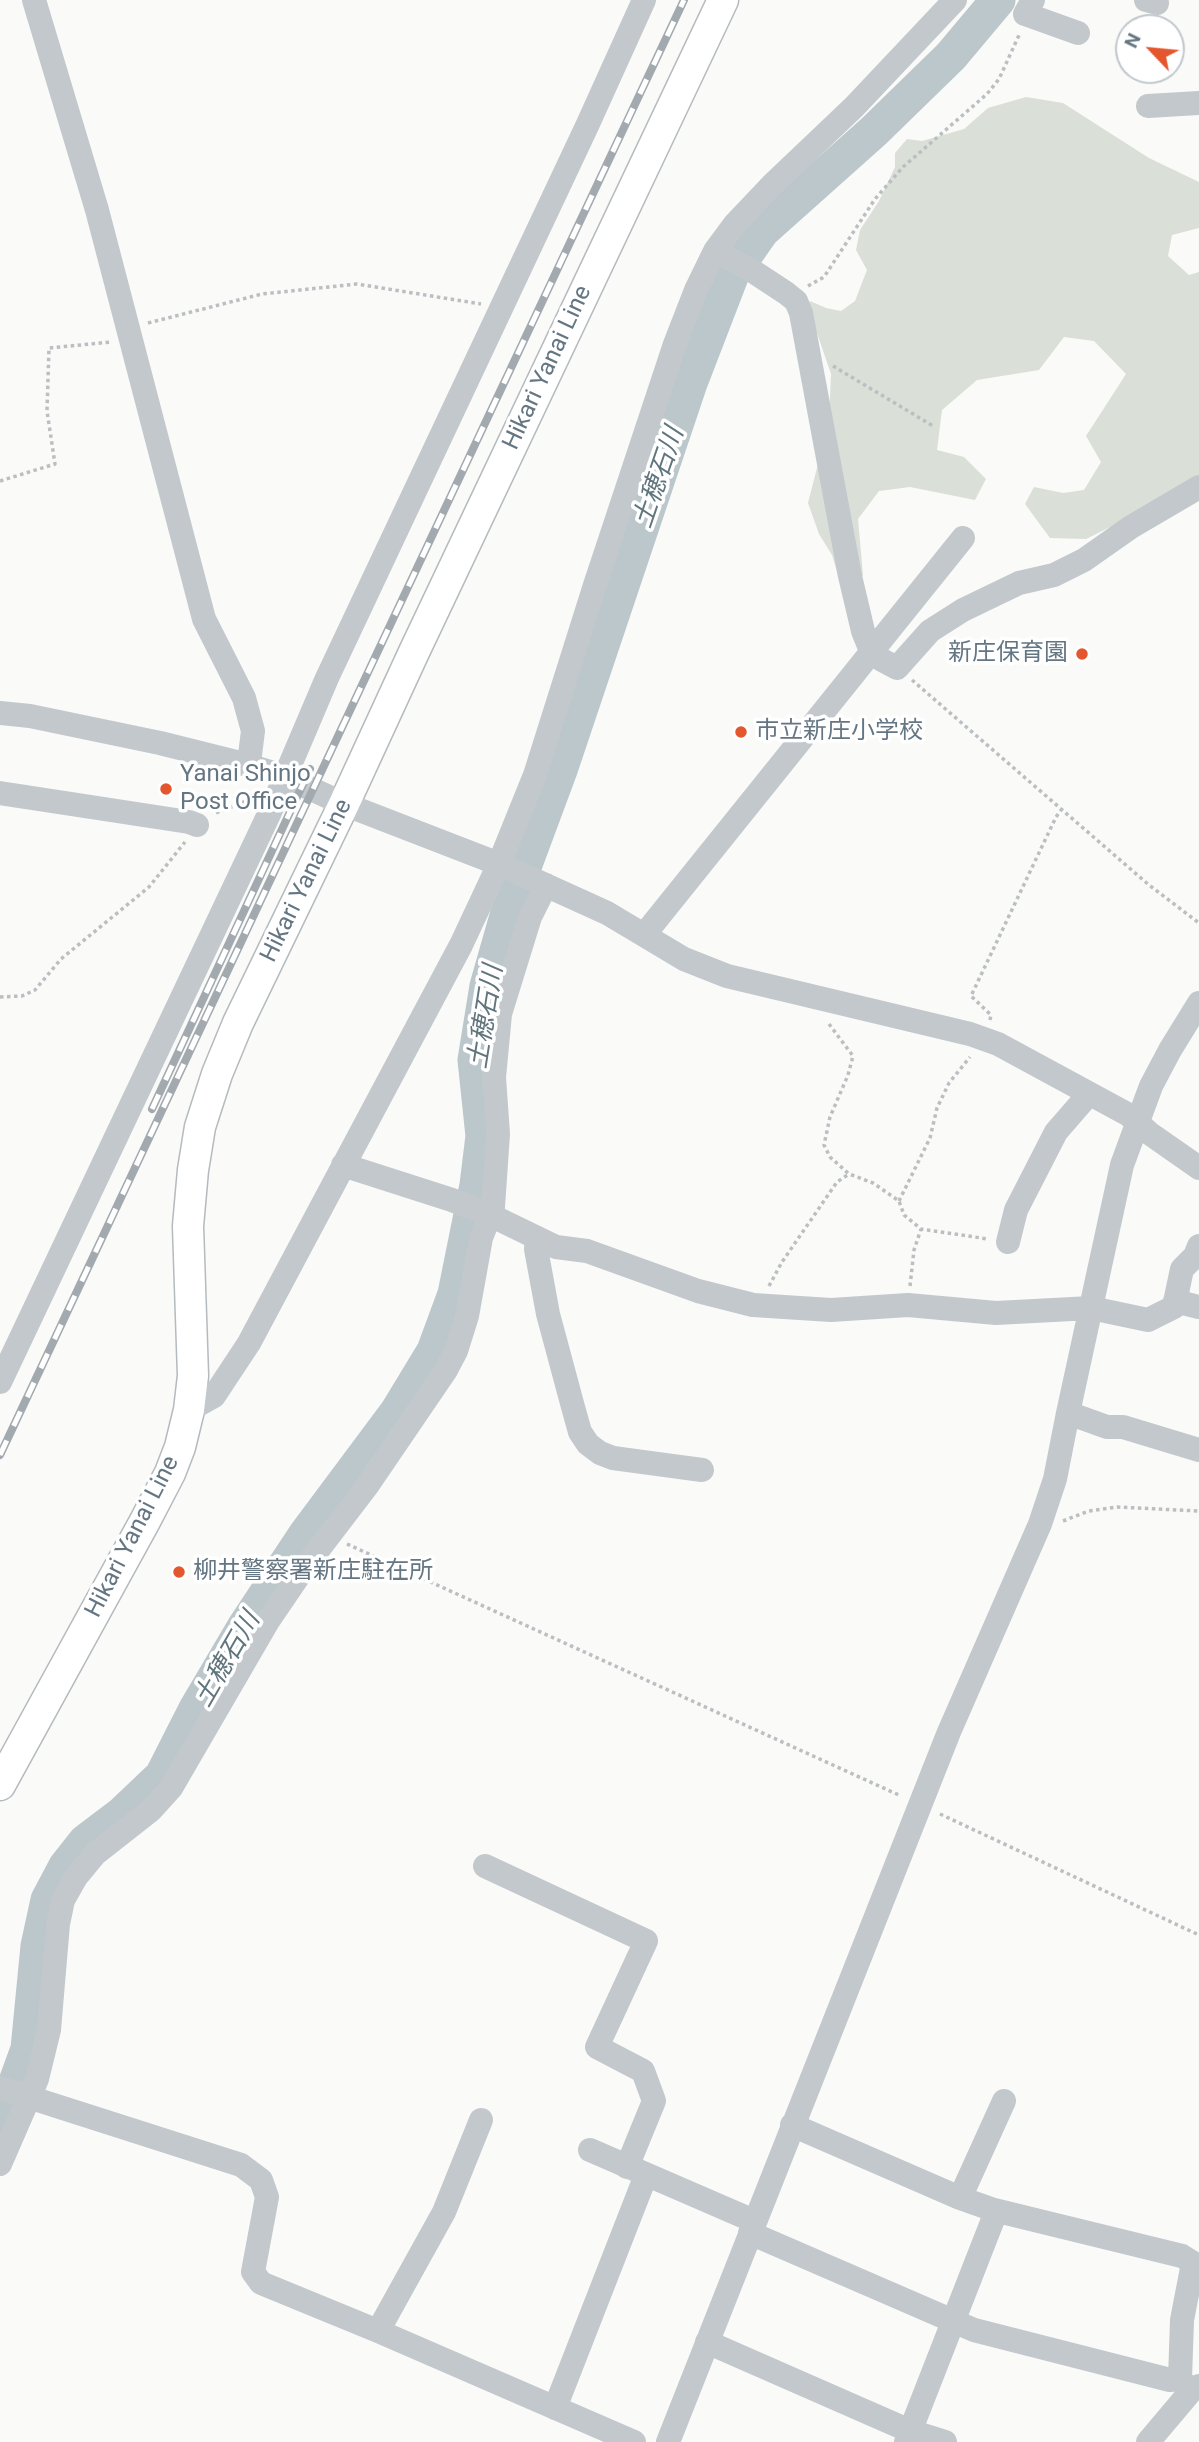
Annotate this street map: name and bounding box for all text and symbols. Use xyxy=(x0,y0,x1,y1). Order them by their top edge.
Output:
north arrow xyxy=(1115,14,1185,84)
text: N xyxy=(1119,29,1146,52)
street label: Hikari Yanai Line xyxy=(497,281,599,455)
water label: 土穂石川 xyxy=(628,424,692,532)
place label: 新庄保育園 xyxy=(948,640,1068,668)
marker: 新庄保育園 xyxy=(1074,646,1090,662)
place label: 市立新庄小学校 xyxy=(755,718,923,746)
marker: 市立新庄小学校 xyxy=(733,724,749,740)
place label: Yanai Shinjo Post Office xyxy=(180,761,311,817)
marker: Yanai Shinjo Post Office xyxy=(158,781,174,797)
street label: Hikari Yanai Line xyxy=(255,795,359,967)
water label: 土穂石川 xyxy=(463,963,511,1071)
street label: Hikari Yanai Line xyxy=(80,1451,186,1623)
place label: 柳井警察署新庄駐在所 xyxy=(193,1558,433,1586)
marker: 柳井警察署新庄駐在所 xyxy=(171,1564,187,1580)
water label: 土穂石川 xyxy=(188,1607,268,1713)

